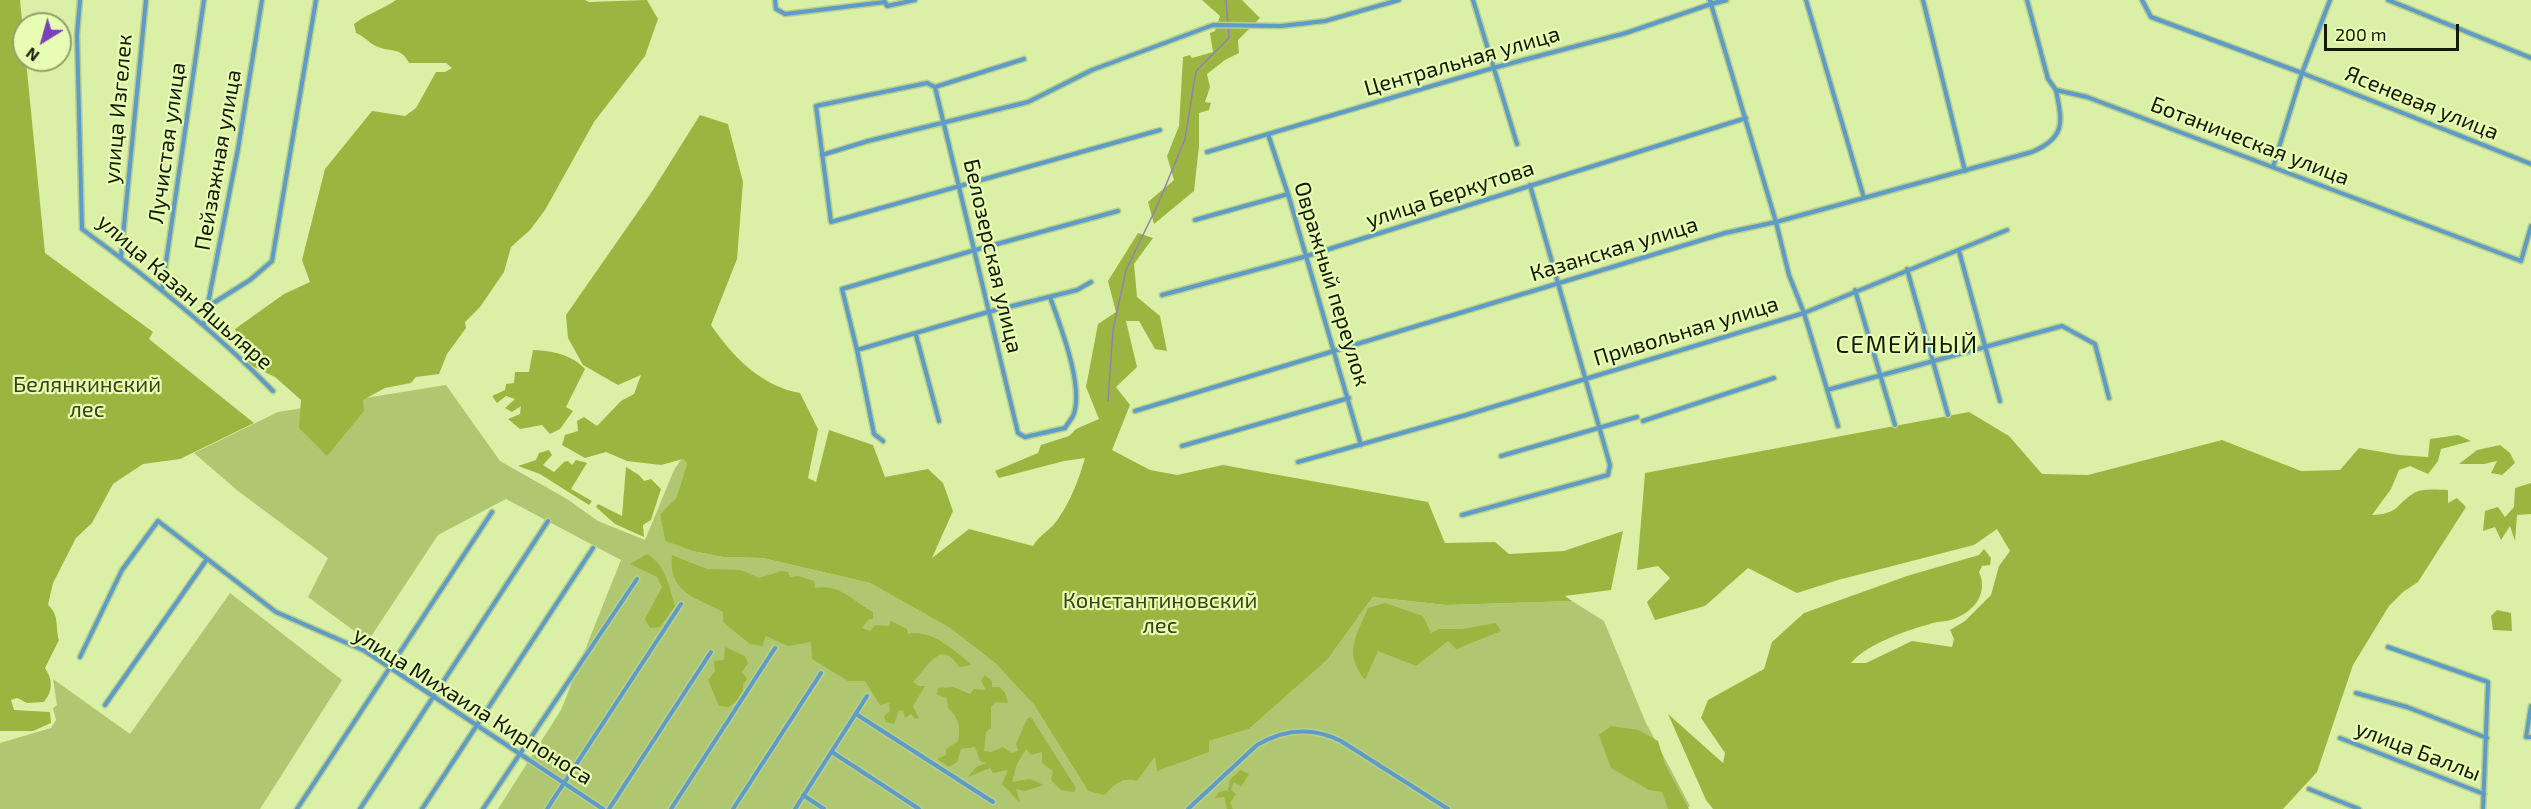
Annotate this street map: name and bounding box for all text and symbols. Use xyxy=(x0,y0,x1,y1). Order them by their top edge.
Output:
north arrow xyxy=(12,12,72,72)
scale bar xyxy=(2327,12,2462,50)
street label: Центральная улица xyxy=(1361,20,1563,102)
text: 200 m xyxy=(2335,23,2387,45)
street label: улица Изгелек xyxy=(98,33,138,185)
text: N xyxy=(22,44,42,66)
street label: Ясеневая улица xyxy=(2341,60,2503,146)
street label: Лучистая улица xyxy=(143,61,191,225)
street label: Пейзажная улица xyxy=(189,68,247,252)
street label: Ботаническая улица xyxy=(2147,91,2353,191)
street label: улица Беркутова xyxy=(1363,154,1537,234)
street label: Белозерская улица xyxy=(958,156,1028,356)
street label: Овражный переулок xyxy=(1288,179,1376,389)
street label: улица Казан Яшьляре xyxy=(92,209,278,375)
street label: Казанская улица xyxy=(1527,211,1701,287)
street label: Привольная улица xyxy=(1590,290,1782,372)
district label: СЕМЕЙНЫЙ xyxy=(1835,331,1979,359)
park label: Белянкинский лес xyxy=(13,372,161,424)
park label: Константиновский лес xyxy=(1063,588,1257,640)
street label: улица Михаила Кирпоноса xyxy=(348,621,598,791)
street label: улица Баллы xyxy=(2352,715,2484,787)

